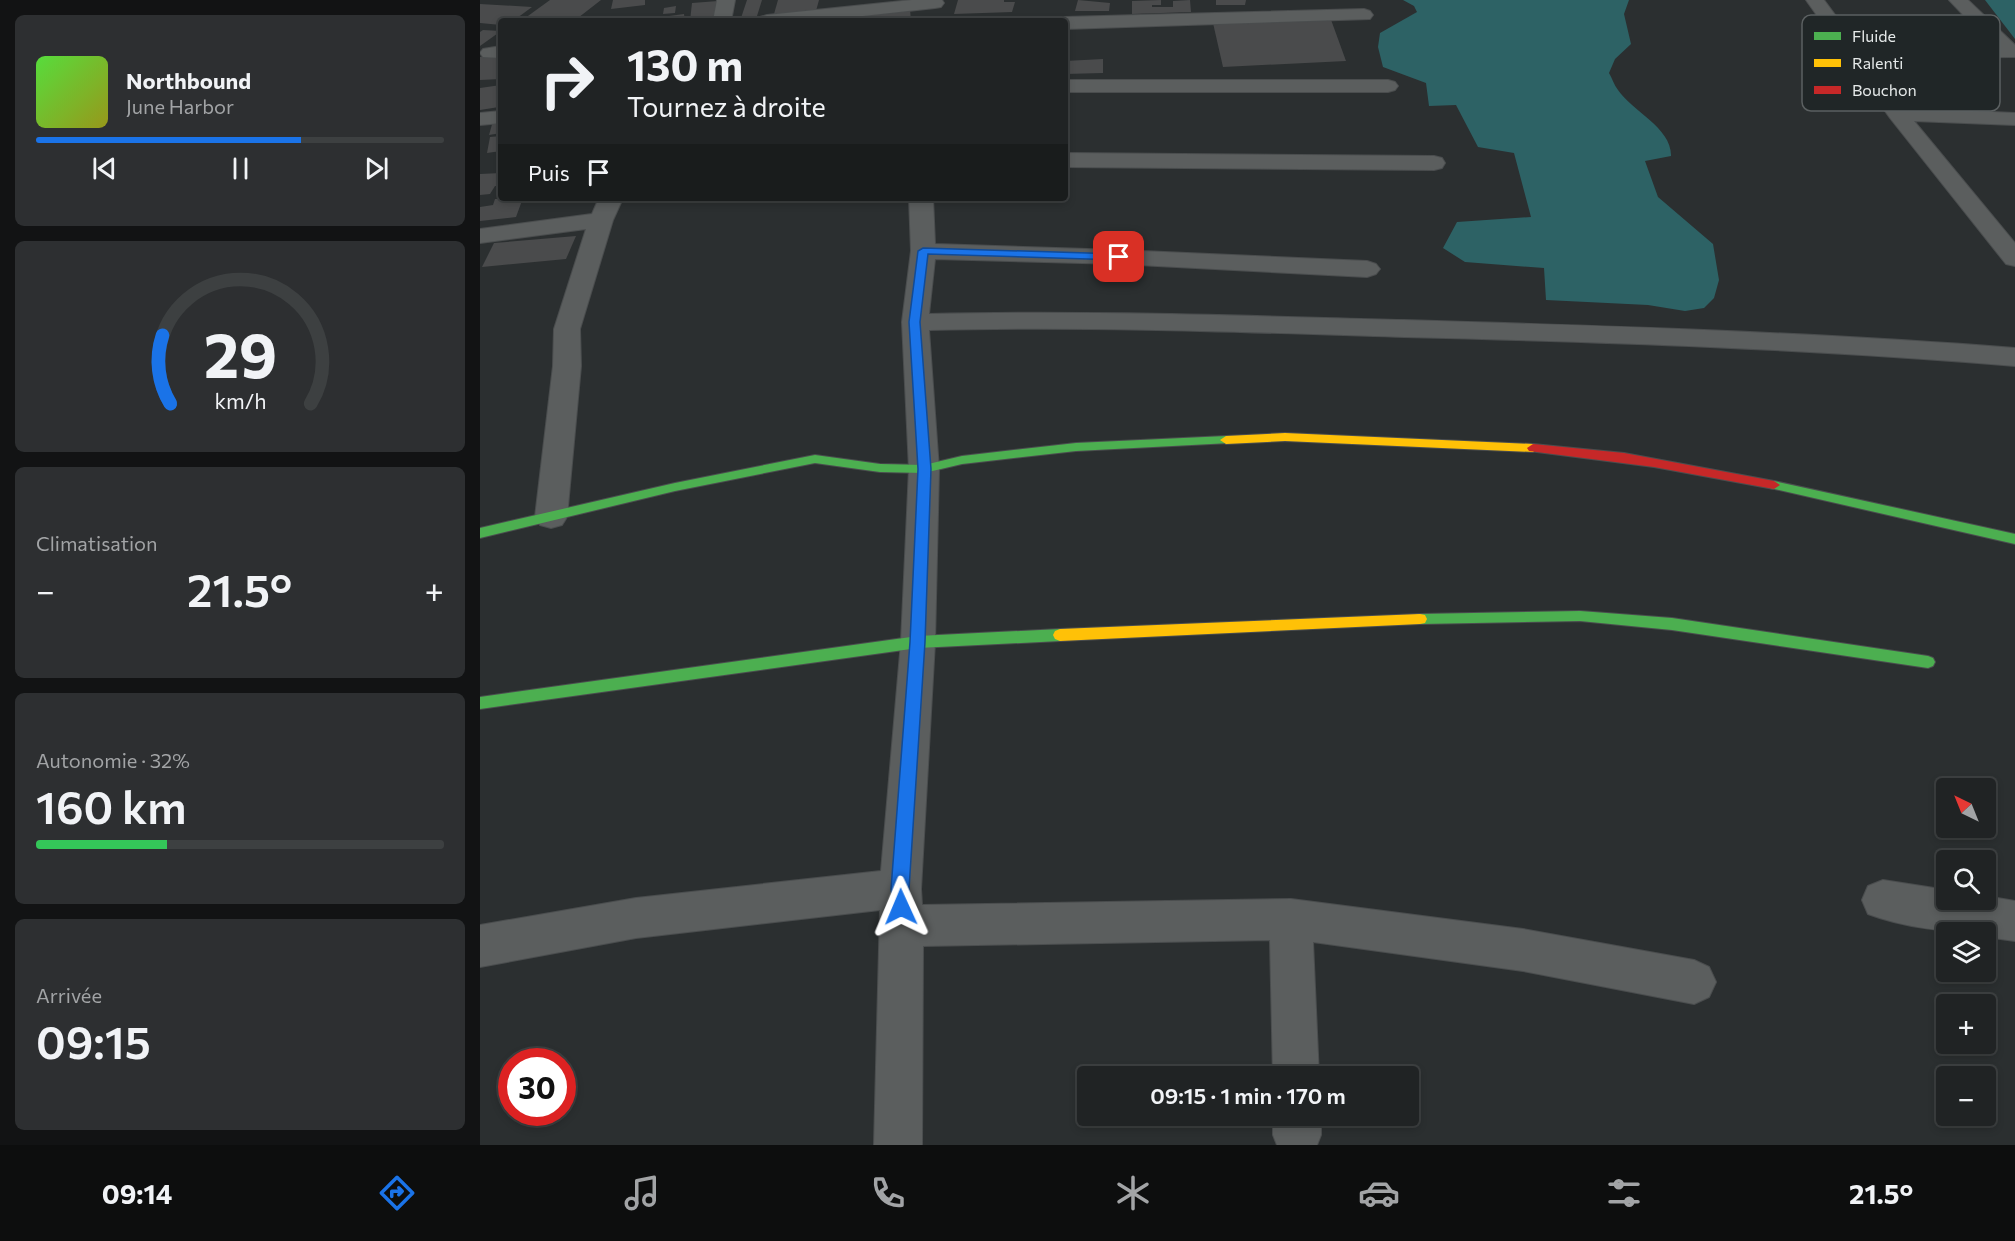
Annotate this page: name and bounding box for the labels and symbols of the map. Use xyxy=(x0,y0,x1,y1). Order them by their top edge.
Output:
legend xyxy=(1802,15,2000,111)
text: Fluide xyxy=(1852,26,1896,45)
text: Ralenti xyxy=(1852,53,1903,72)
text: Bouchon xyxy=(1852,80,1917,99)
pin xyxy=(1093,231,1144,282)
north arrow xyxy=(1936,778,1996,838)
position arrow xyxy=(869,875,933,939)
speed limit sign: 30 xyxy=(498,1048,576,1126)

